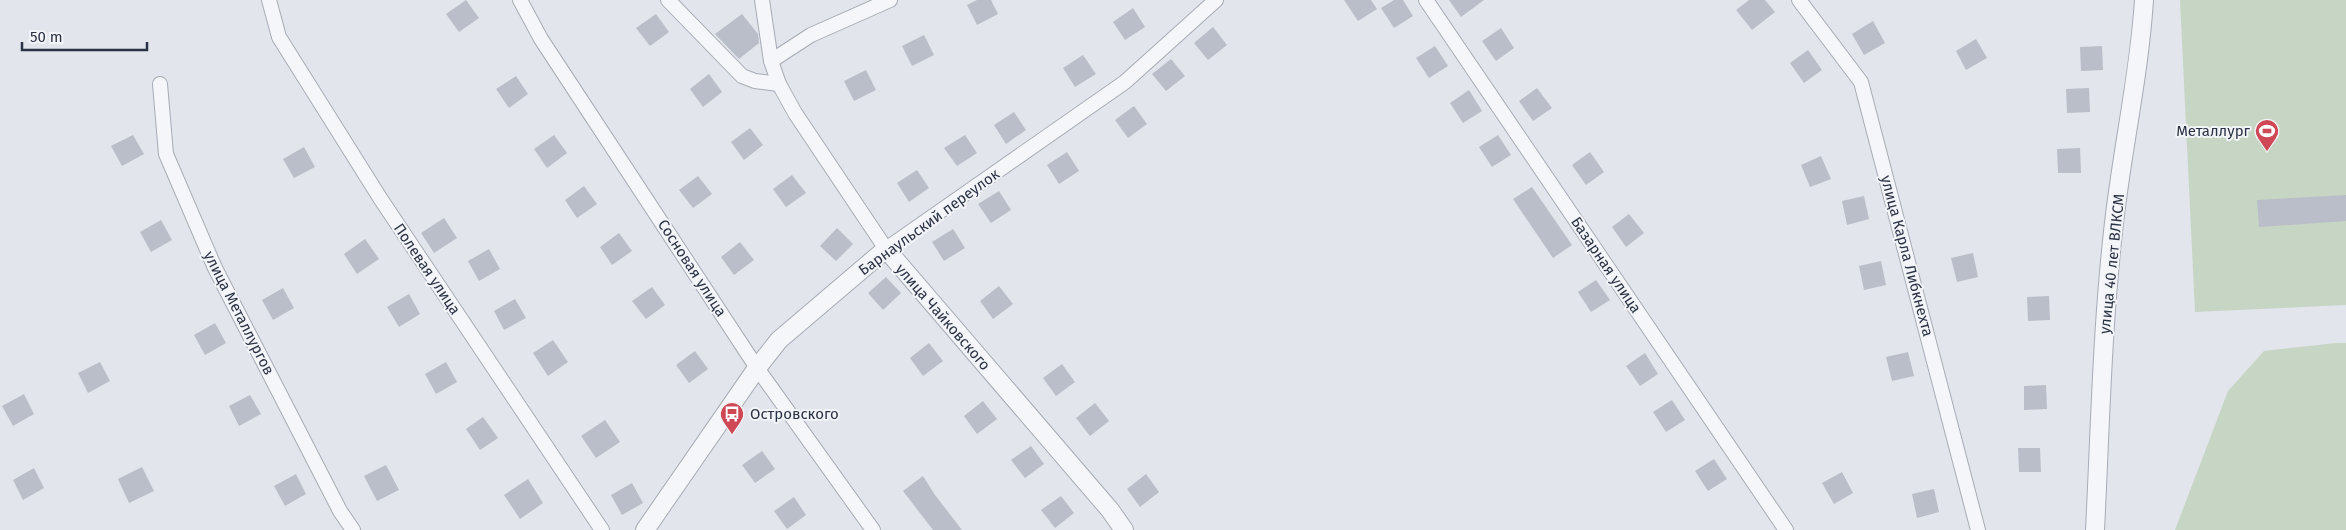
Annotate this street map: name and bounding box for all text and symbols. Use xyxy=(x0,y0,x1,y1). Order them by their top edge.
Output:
scale bar xyxy=(22,20,148,52)
text: 50 m xyxy=(30,28,63,46)
sports icon: Металлург xyxy=(2254,118,2280,152)
place label: Металлург xyxy=(2176,122,2251,140)
street label: Барнаульский переулок xyxy=(855,165,1003,279)
street label: улица Карла Либкнехта xyxy=(1877,173,1937,339)
street label: улица 40 лет ВЛКСМ xyxy=(2096,193,2128,335)
street label: Базарная улица xyxy=(1567,213,1645,317)
street label: Сосновая улица xyxy=(654,216,730,320)
street label: Полевая улица xyxy=(390,220,464,318)
street label: улица Металлургов xyxy=(200,248,278,378)
street label: улица Чайковского xyxy=(892,260,994,374)
bus stop icon: Островского xyxy=(719,401,745,435)
place label: Островского xyxy=(750,405,839,423)

